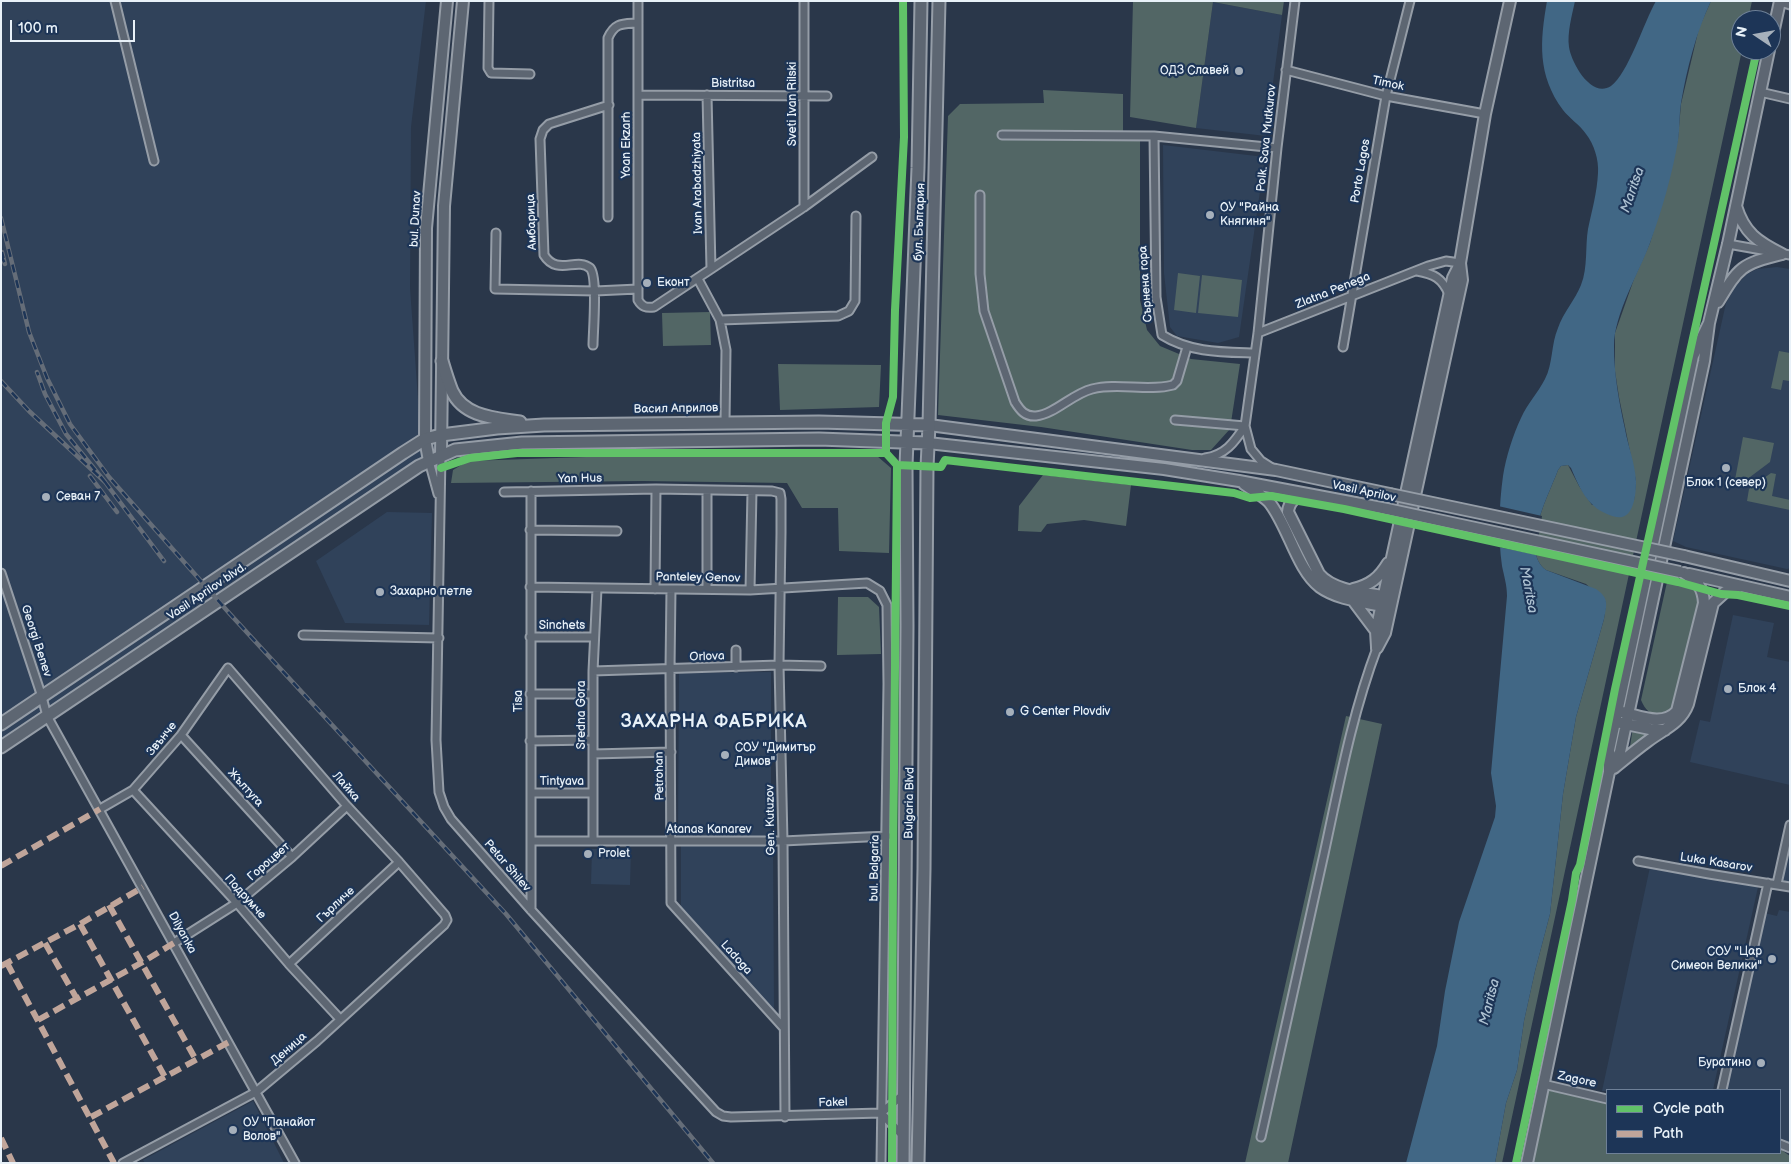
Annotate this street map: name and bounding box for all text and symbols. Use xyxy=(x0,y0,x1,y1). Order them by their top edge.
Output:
scale bar xyxy=(12,10,138,42)
north arrow xyxy=(1731,10,1781,60)
text: 100 m xyxy=(18,19,58,38)
text: N xyxy=(1732,25,1751,39)
street label: Sveti Ivan Rilski xyxy=(786,62,800,146)
place label: ОДЗ Славей xyxy=(1160,64,1229,78)
marker: ОДЗ Славей xyxy=(1233,65,1245,77)
street label: Timok xyxy=(1371,74,1405,94)
street label: Bistritsa xyxy=(711,77,755,91)
street label: Polk. Sava Mutkurov xyxy=(1254,84,1280,192)
street label: Yoan Ekzarh xyxy=(620,112,634,178)
street label: Ivan Arabadzhiyata xyxy=(690,132,706,234)
street label: Porto Lagos xyxy=(1348,138,1374,204)
water label: Maritsa xyxy=(1617,165,1649,215)
street label: бул. България xyxy=(911,183,929,261)
street label: bul. Dunav xyxy=(407,190,425,248)
street label: Амбарица xyxy=(524,194,540,250)
place label: ОУ "Райна Княгиня" xyxy=(1220,201,1279,229)
marker: ОУ "Райна Княгиня" xyxy=(1204,209,1216,221)
street label: Сърнена гора xyxy=(1136,245,1156,323)
street label: Zlatna Penega xyxy=(1294,270,1372,312)
place label: Еконт xyxy=(657,276,690,290)
marker: Еконт xyxy=(641,277,653,289)
street label: Васил Априлов xyxy=(634,401,718,417)
marker: Блок 1 (север) xyxy=(1720,462,1732,474)
street label: Yan Hus xyxy=(558,471,602,487)
place label: Блок 1 (север) xyxy=(1686,476,1766,490)
street label: Vasil Aprilov xyxy=(1331,478,1397,506)
place label: Севан 7 xyxy=(56,490,100,504)
marker: Севан 7 xyxy=(40,491,52,503)
street label: Vasil Aprilov blvd. xyxy=(165,560,249,624)
water label: Maritsa xyxy=(1515,565,1541,615)
street label: Panteley Genov xyxy=(656,570,740,586)
place label: Захарно петле xyxy=(390,585,472,599)
marker: Захарно петле xyxy=(374,586,386,598)
street label: Georgi Benev xyxy=(18,603,54,679)
street label: Sinchets xyxy=(539,619,585,633)
street label: Orlova xyxy=(689,649,725,665)
street label: Sredna Gora xyxy=(575,681,589,749)
place label: Блок 4 xyxy=(1738,682,1776,696)
marker: Блок 4 xyxy=(1722,683,1734,695)
street label: Tisa xyxy=(512,690,526,712)
place label: G Center Plovdiv xyxy=(1020,705,1110,719)
marker: G Center Plovdiv xyxy=(1004,706,1016,718)
district label: ЗАХАРНА ФАБРИКА xyxy=(619,711,809,733)
street label: Звънче xyxy=(144,719,180,759)
place label: СОУ "Димитър Димов" xyxy=(735,741,816,769)
marker: СОУ "Димитър Димов" xyxy=(719,749,731,761)
street label: Petrohan xyxy=(652,751,668,801)
street label: Жълтуга xyxy=(224,766,266,810)
street label: Bulgaria Blvd xyxy=(902,767,918,839)
street label: Лайка xyxy=(329,769,363,805)
street label: Tintyava xyxy=(540,775,584,789)
street label: Gen. Kutuzov xyxy=(763,784,779,856)
street label: Atanas Kanarev xyxy=(666,823,752,837)
street label: bul. Balgaria xyxy=(867,834,883,902)
street label: Petar Shilev xyxy=(481,837,533,895)
street label: Гороцвет xyxy=(245,840,293,884)
place label: Prolet xyxy=(598,847,630,861)
marker: Prolet xyxy=(582,848,594,860)
street label: Luka Kasarov xyxy=(1679,850,1753,876)
street label: Подрумче xyxy=(221,872,269,922)
street label: Гърличе xyxy=(314,884,358,926)
street label: Dilyanka xyxy=(165,910,199,956)
street label: Ladoga xyxy=(717,938,755,978)
place label: СОУ "Цар Симеон Велики" xyxy=(1671,945,1762,973)
marker: СОУ "Цар Симеон Велики" xyxy=(1766,953,1778,965)
water label: Maritsa xyxy=(1476,977,1504,1027)
street label: Деница xyxy=(268,1030,310,1068)
place label: Буратино xyxy=(1698,1056,1751,1070)
marker: Буратино xyxy=(1755,1057,1767,1069)
street label: Zagore xyxy=(1556,1069,1598,1091)
legend xyxy=(1606,1089,1781,1154)
street label: Fakel xyxy=(818,1095,848,1111)
text: Cycle path xyxy=(1653,1099,1724,1118)
place label: ОУ "Панайот Волов" xyxy=(243,1116,315,1144)
marker: ОУ "Панайот Волов" xyxy=(227,1124,239,1136)
text: Path xyxy=(1653,1124,1683,1143)

